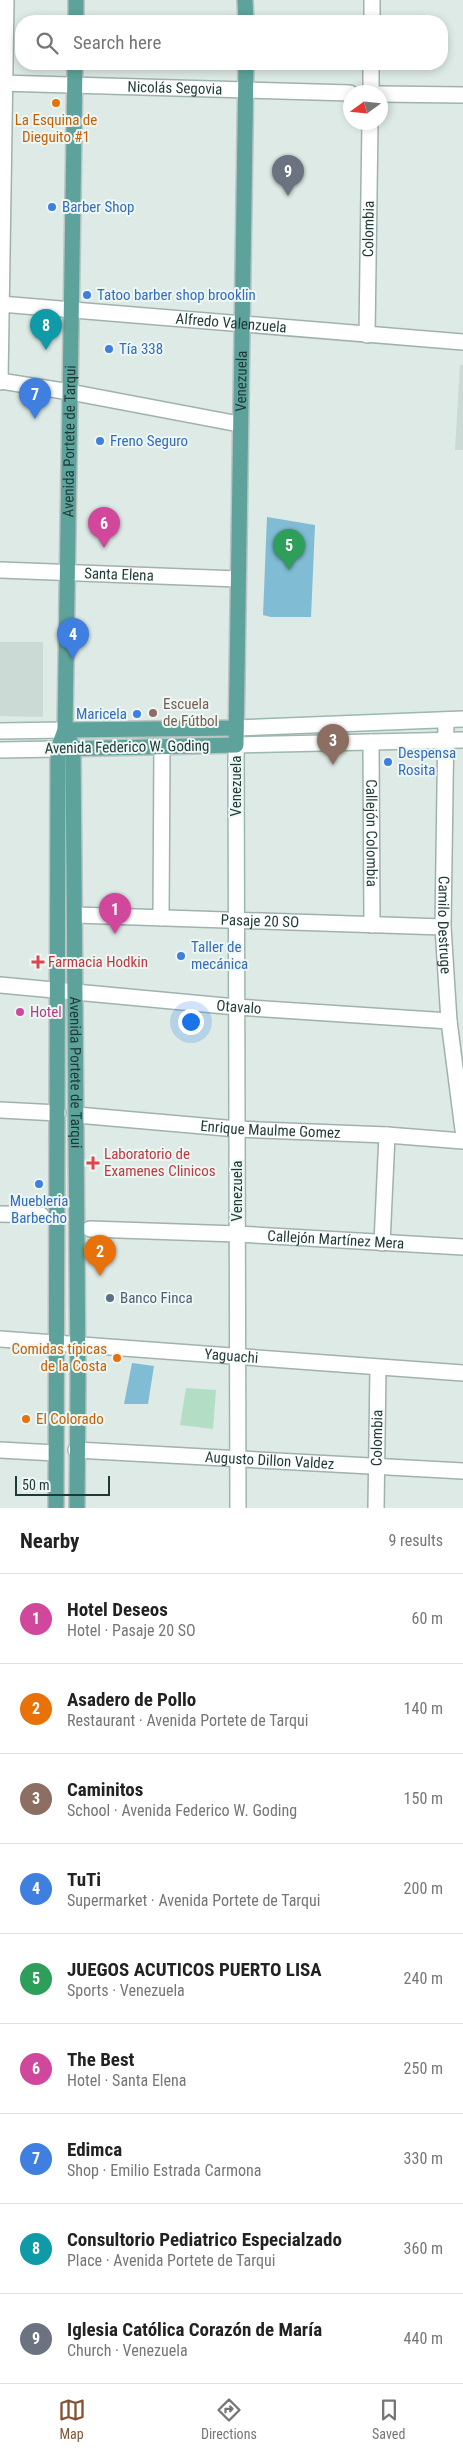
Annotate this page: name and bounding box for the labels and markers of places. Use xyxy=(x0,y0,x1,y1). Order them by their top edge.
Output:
marker: La Esquina de Dieguito #1 xyxy=(50,97,62,109)
place label: La Esquina de Dieguito #1 xyxy=(15,111,97,146)
pin: 9 xyxy=(272,155,304,196)
place label: Barber Shop xyxy=(62,198,134,216)
marker: Barber Shop xyxy=(46,201,58,213)
place label: Tatoo barber shop brooklin xyxy=(97,286,256,304)
marker: Tatoo barber shop brooklin xyxy=(81,289,93,301)
pin: 8 xyxy=(30,309,62,350)
place label: Tía 338 xyxy=(119,340,163,358)
marker: Tía 338 xyxy=(103,343,115,355)
pin: 7 xyxy=(19,378,51,419)
place label: Freno Seguro xyxy=(110,432,188,450)
marker: Freno Seguro xyxy=(94,435,106,447)
pin: 6 xyxy=(88,507,120,548)
pin: 5 xyxy=(273,529,305,570)
pin: 4 xyxy=(57,618,89,659)
place label: Escuela de Fútbol xyxy=(163,695,218,730)
place label: Maricela xyxy=(76,705,127,723)
marker: Escuela de Fútbol xyxy=(147,707,159,719)
marker: Maricela xyxy=(131,708,143,720)
pin: 3 xyxy=(317,724,349,765)
place label: Despensa Rosita xyxy=(398,744,456,779)
marker: Despensa Rosita xyxy=(382,756,394,768)
pin: 1 xyxy=(99,893,131,934)
place label: Taller de mecánica xyxy=(191,938,248,973)
marker: Taller de mecánica xyxy=(175,950,187,962)
place label: Farmacia Hodkin xyxy=(48,953,148,971)
marker: Farmacia Hodkin xyxy=(32,956,44,968)
place label: Hotel xyxy=(30,1003,62,1021)
marker: Hotel xyxy=(14,1006,26,1018)
place label: Laboratorio de Examenes Clinicos xyxy=(104,1145,216,1180)
marker: Laboratorio de Examenes Clinicos xyxy=(86,1156,100,1170)
marker: Muebleria Barbecho xyxy=(33,1178,45,1190)
place label: Muebleria Barbecho xyxy=(10,1192,68,1227)
pin: 2 xyxy=(84,1235,116,1276)
place label: Banco Finca xyxy=(120,1289,193,1307)
marker: Banco Finca xyxy=(104,1292,116,1304)
place label: Comidas típicas de la Costa xyxy=(12,1340,107,1375)
marker: Comidas típicas de la Costa xyxy=(111,1352,123,1364)
place label: El Colorado xyxy=(36,1410,104,1428)
marker: El Colorado xyxy=(20,1413,32,1425)

